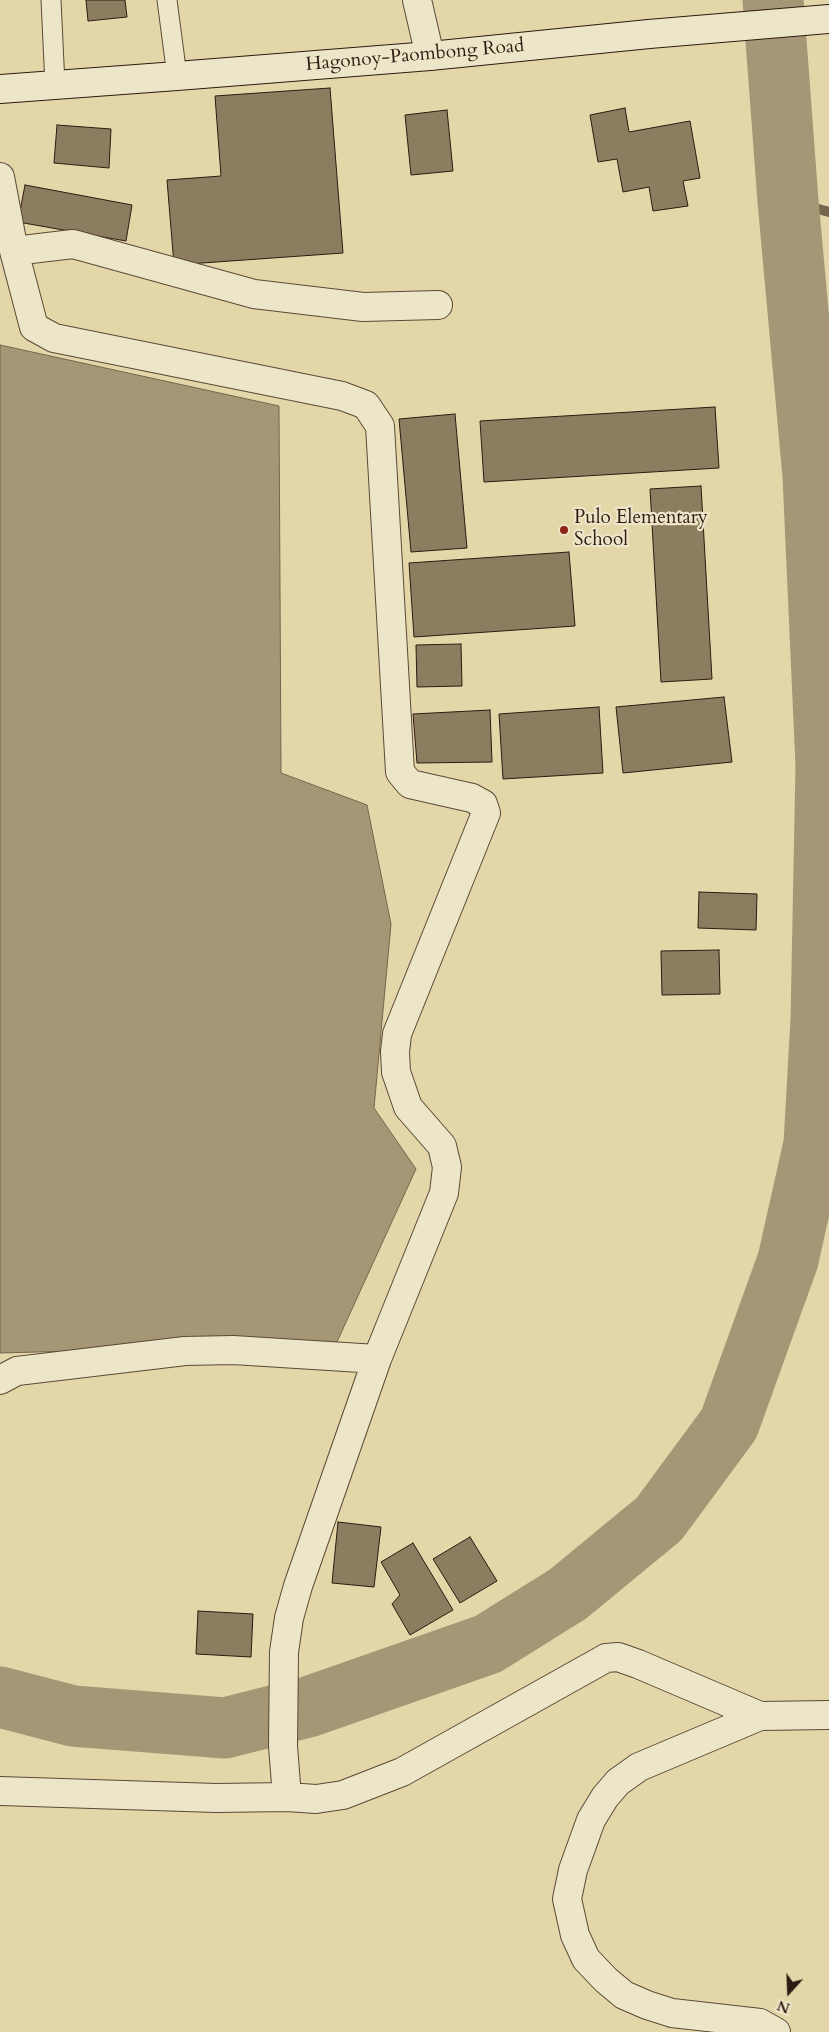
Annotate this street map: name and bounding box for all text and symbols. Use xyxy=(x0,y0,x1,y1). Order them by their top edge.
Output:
street label: Hagonoy-Paombong Road xyxy=(305,35,525,77)
place label: Pulo Elementary School xyxy=(574,508,708,552)
marker: Pulo Elementary School xyxy=(558,524,570,536)
north arrow xyxy=(764,1967,814,2017)
text: N xyxy=(775,1996,793,2018)

